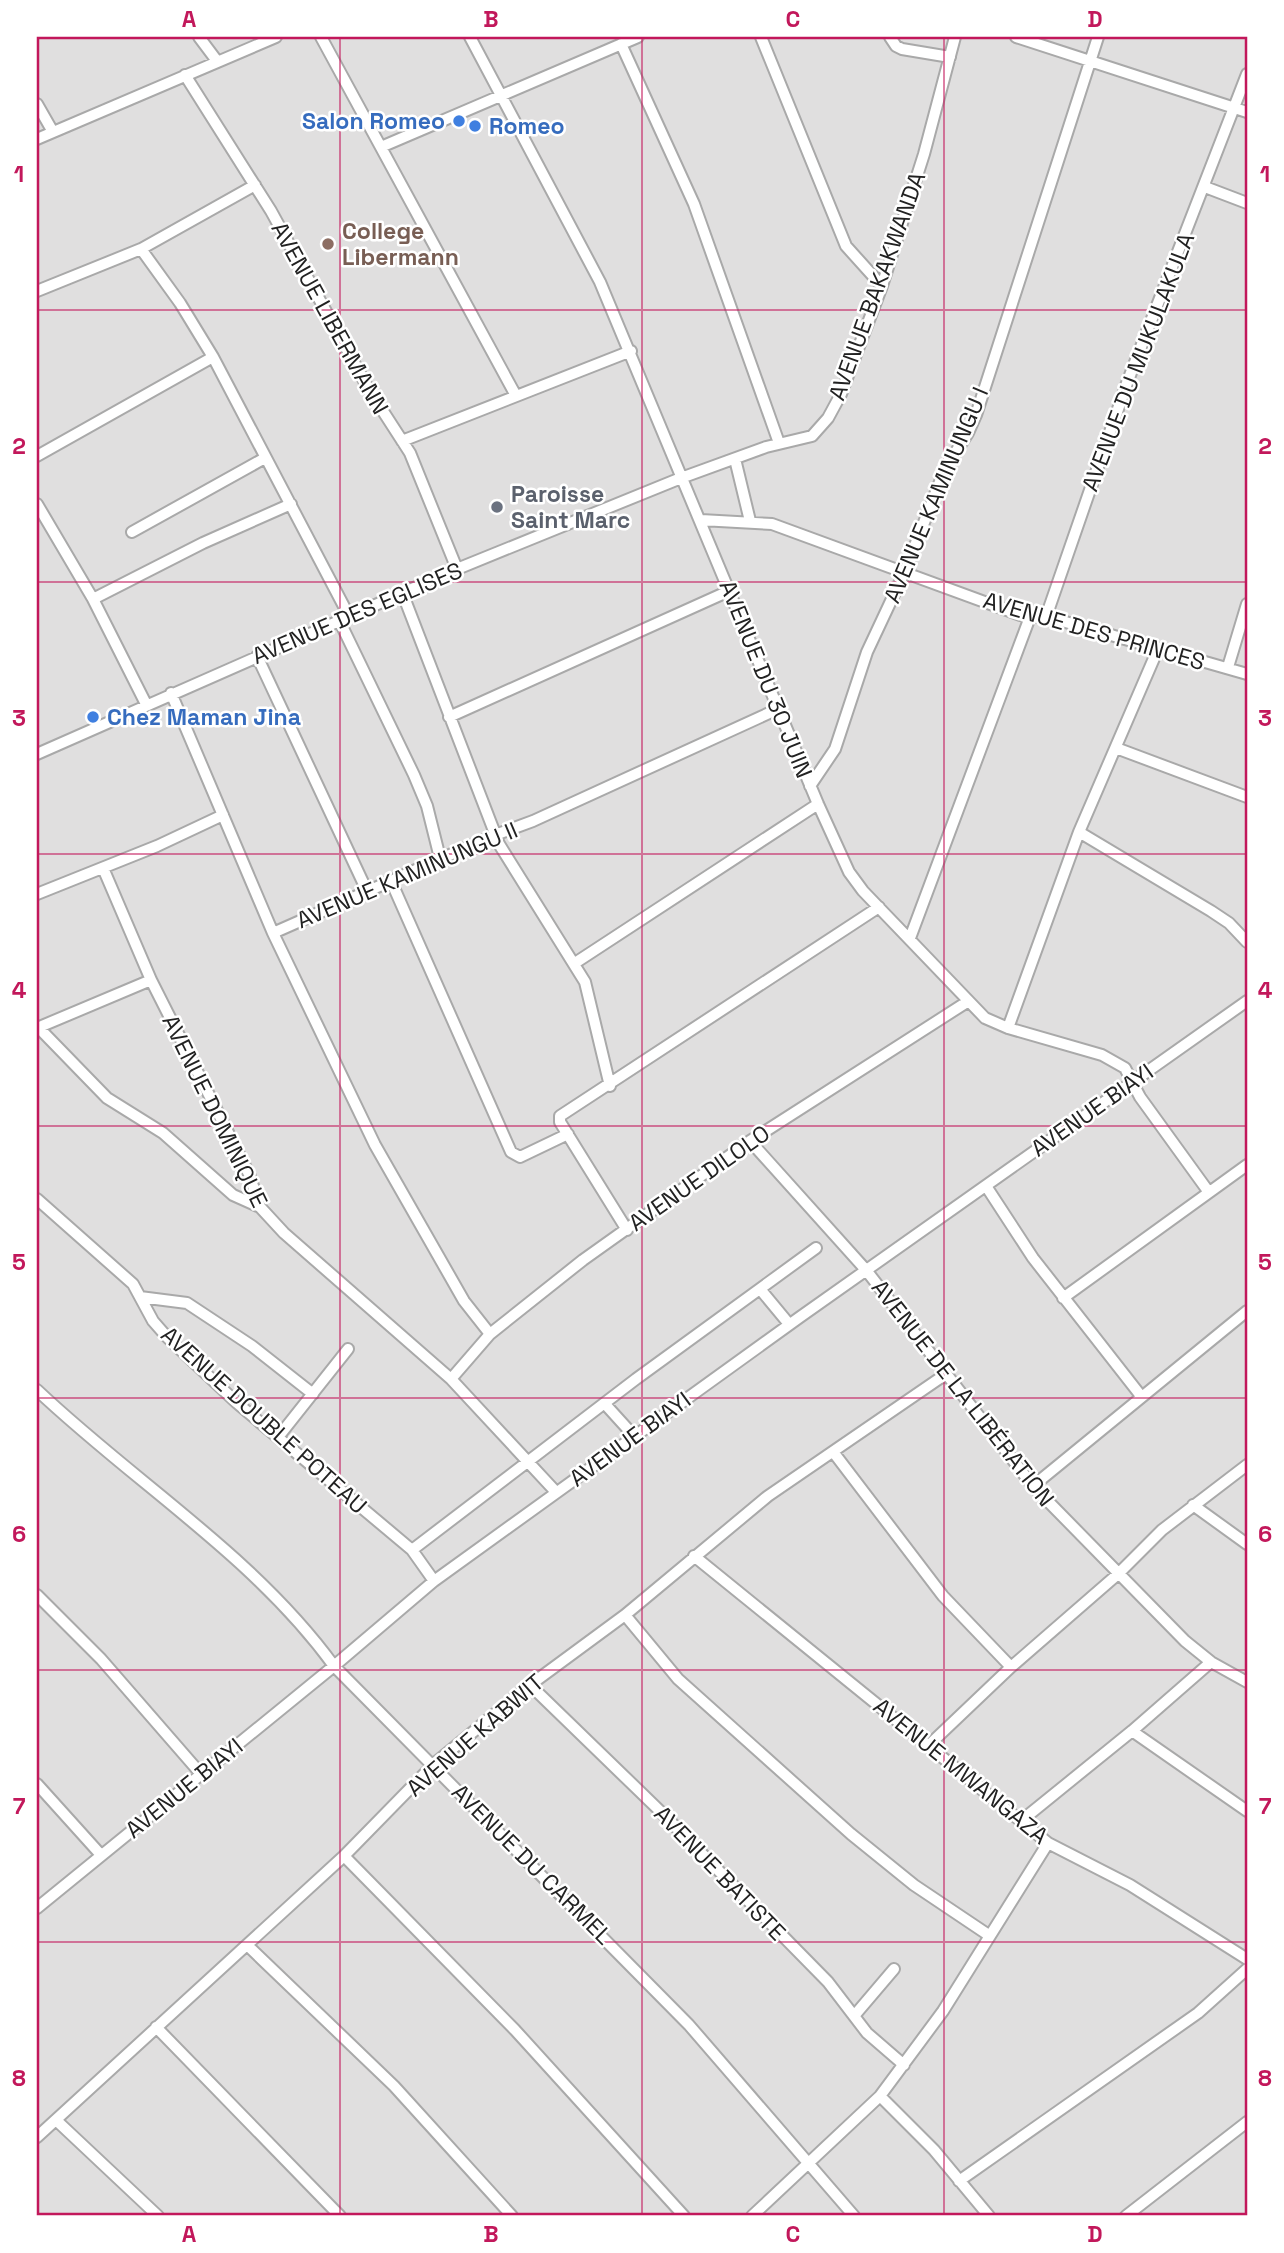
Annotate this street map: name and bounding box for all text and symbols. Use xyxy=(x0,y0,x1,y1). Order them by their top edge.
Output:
text: A xyxy=(182,4,197,34)
text: B xyxy=(483,4,499,34)
text: C xyxy=(786,4,800,34)
text: D xyxy=(1087,4,1103,34)
place label: Salon Romeo xyxy=(302,106,445,136)
place label: Romeo xyxy=(489,111,565,141)
marker: Salon Romeo xyxy=(451,113,467,129)
marker: Romeo xyxy=(467,118,483,134)
text: 1 xyxy=(14,159,24,189)
text: 1 xyxy=(1260,159,1270,189)
street label: AVENUE BAKAKWANDA xyxy=(822,168,932,404)
street label: AVENUE LIBERMANN xyxy=(265,216,395,420)
place label: College Libermann xyxy=(342,216,459,272)
street label: AVENUE DU MUKULAKULA xyxy=(1075,229,1201,495)
marker: College Libermann xyxy=(320,236,336,252)
street label: AVENUE KAMINUNGU I xyxy=(877,382,995,608)
text: 2 xyxy=(12,431,26,461)
text: 2 xyxy=(1258,431,1272,461)
place label: Paroisse Saint Marc xyxy=(511,479,630,535)
marker: Paroisse Saint Marc xyxy=(489,499,505,515)
street label: AVENUE DES EGLISES xyxy=(247,555,467,671)
street label: AVENUE DU 30 JUIN xyxy=(713,576,819,782)
street label: AVENUE DES PRINCES xyxy=(980,585,1208,677)
place label: Chez Maman Jina xyxy=(107,702,301,732)
text: 3 xyxy=(12,703,26,733)
text: 3 xyxy=(1258,703,1272,733)
marker: Chez Maman Jina xyxy=(85,709,101,725)
street label: AVENUE KAMINUNGU II xyxy=(292,815,522,935)
text: 4 xyxy=(12,975,27,1005)
text: 4 xyxy=(1258,975,1273,1005)
street label: AVENUE DOMINIQUE xyxy=(155,1010,275,1212)
street label: AVENUE BIAYI xyxy=(1025,1057,1159,1163)
street label: AVENUE DILOLO xyxy=(623,1118,775,1238)
text: 5 xyxy=(12,1247,26,1277)
text: 5 xyxy=(1258,1247,1272,1277)
street label: AVENUE DE LA LIBÉRATION xyxy=(865,1273,1061,1513)
street label: AVENUE DOUBLE POTEAU xyxy=(155,1320,373,1520)
street label: AVENUE BIAYI xyxy=(563,1385,697,1493)
text: 6 xyxy=(12,1519,26,1549)
text: 6 xyxy=(1258,1519,1272,1549)
street label: AVENUE KABWIT xyxy=(400,1667,550,1803)
street label: AVENUE MWANGAZA xyxy=(867,1691,1055,1851)
street label: AVENUE BIAYI xyxy=(119,1731,249,1845)
street label: AVENUE DU CARMEL xyxy=(445,1777,619,1951)
text: 7 xyxy=(13,1791,26,1821)
text: 7 xyxy=(1259,1791,1272,1821)
street label: AVENUE BATISTE xyxy=(648,1799,792,1947)
text: 8 xyxy=(12,2063,26,2093)
text: 8 xyxy=(1258,2063,1272,2093)
text: A xyxy=(182,2219,197,2249)
text: B xyxy=(483,2219,499,2249)
text: C xyxy=(786,2219,800,2249)
text: D xyxy=(1087,2219,1103,2249)

